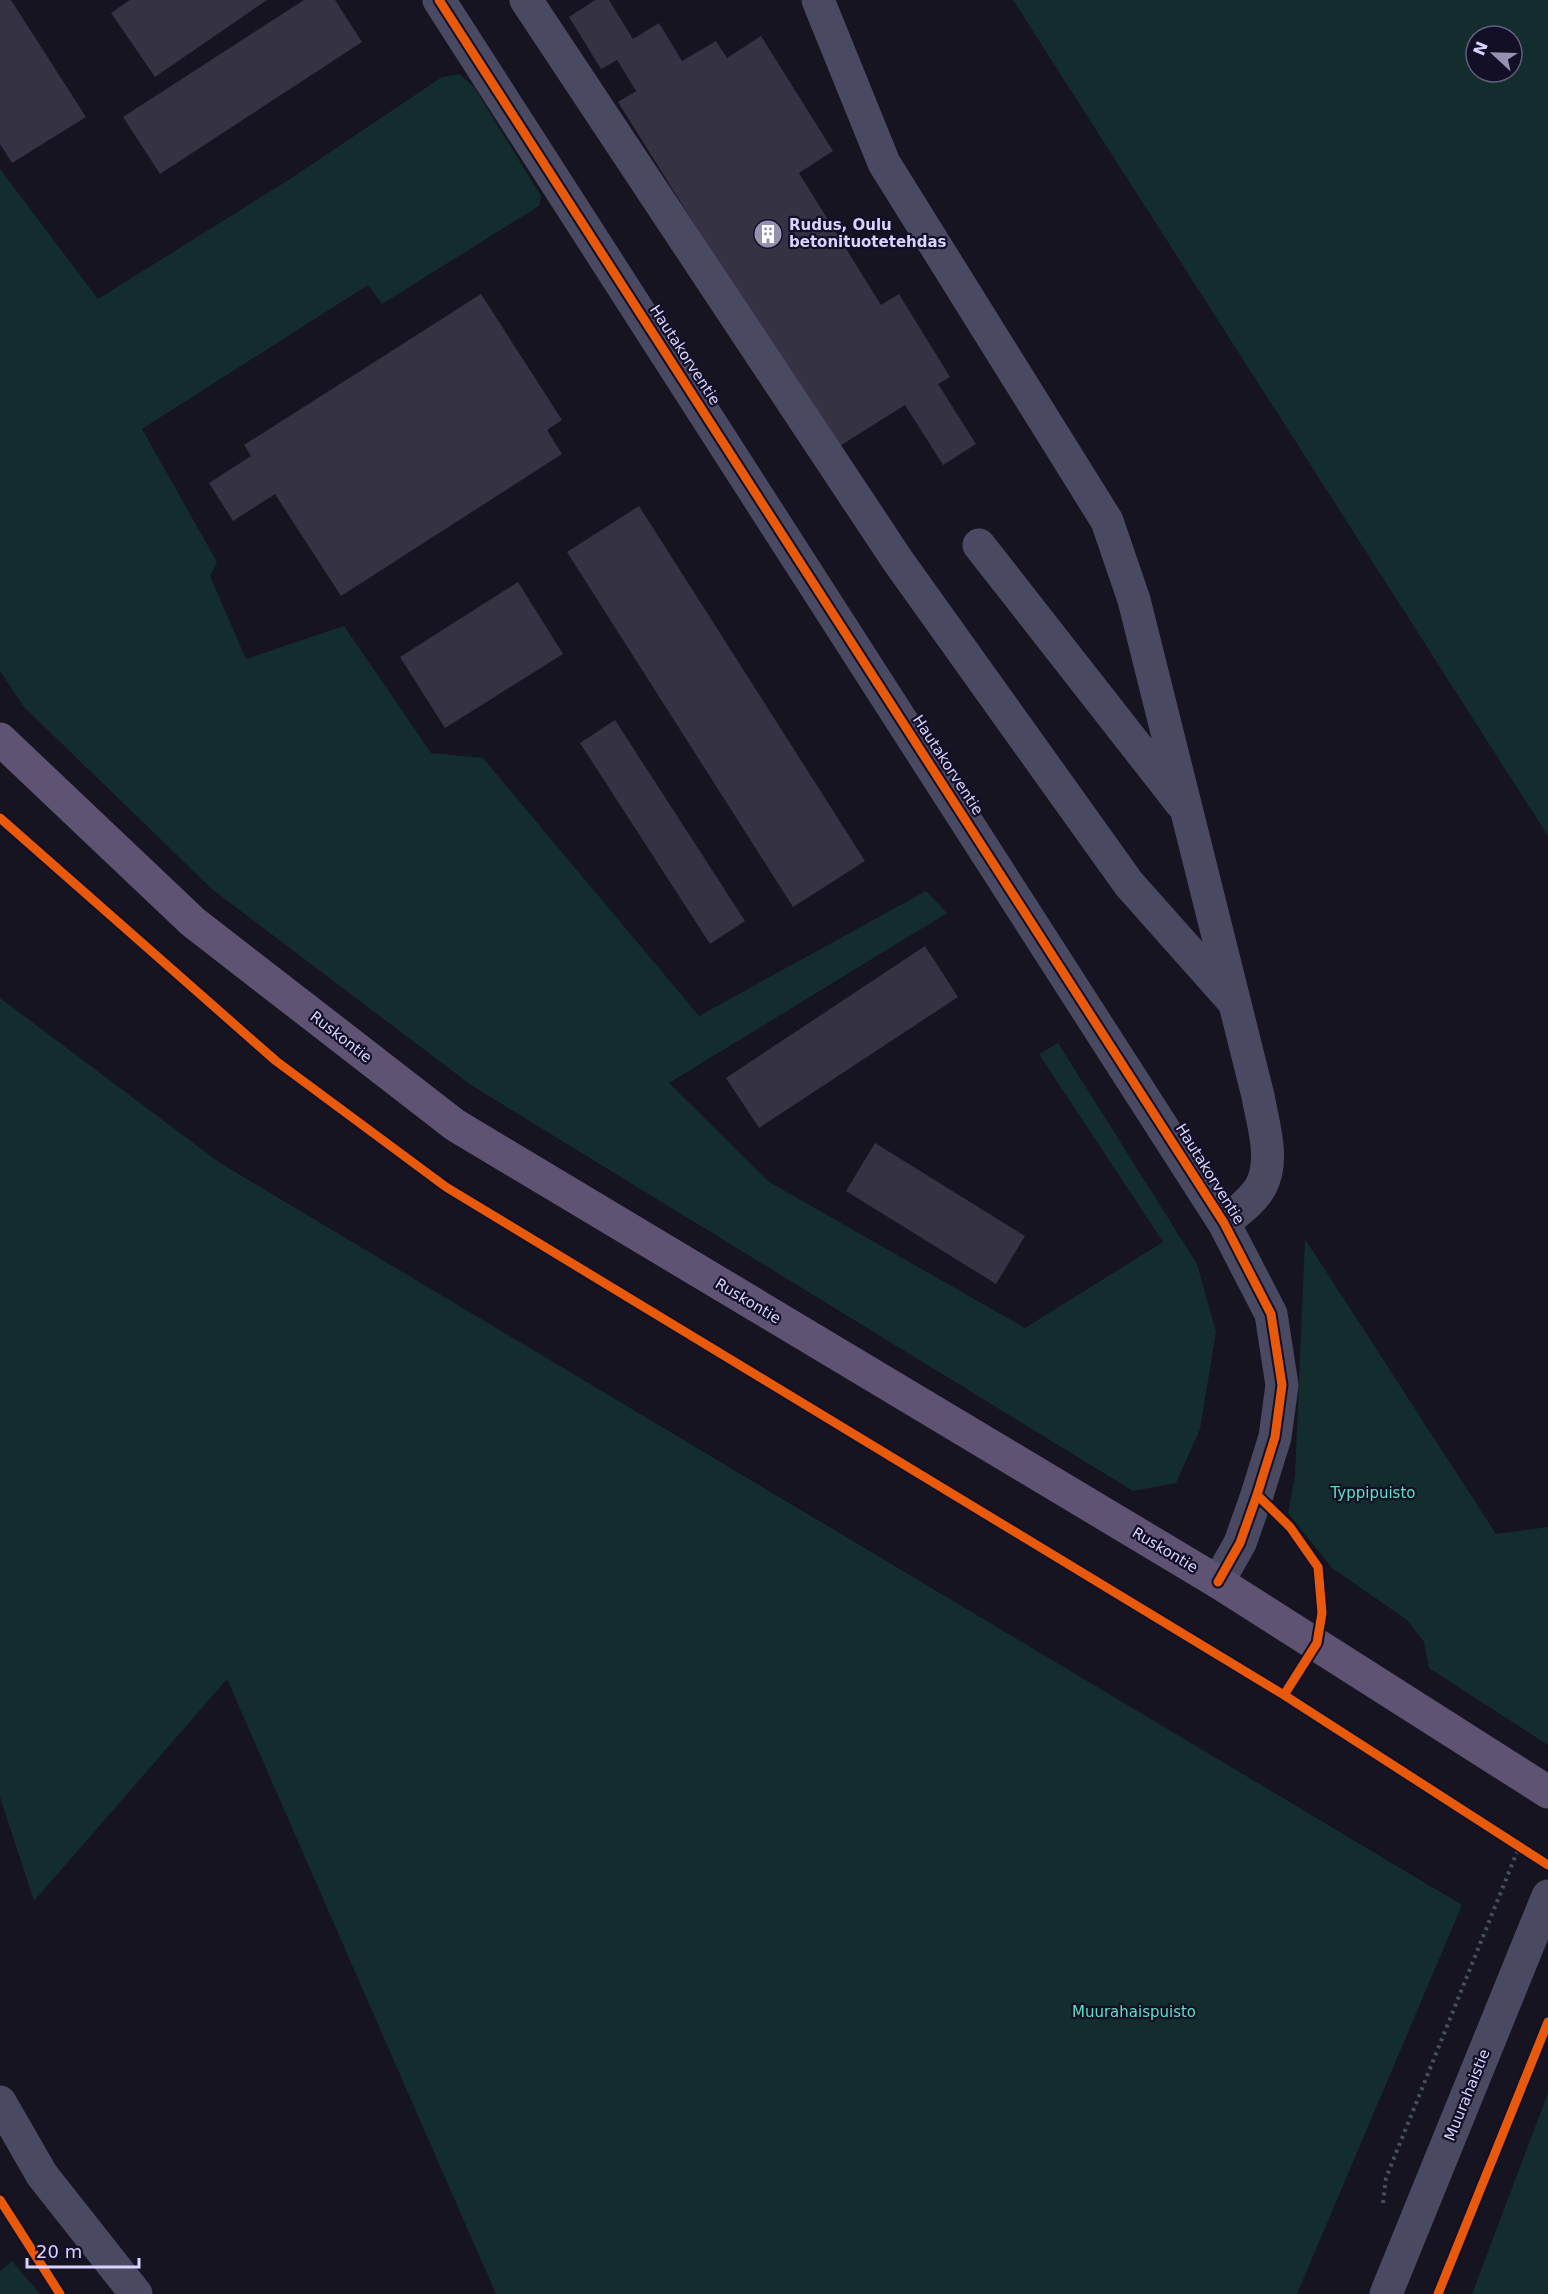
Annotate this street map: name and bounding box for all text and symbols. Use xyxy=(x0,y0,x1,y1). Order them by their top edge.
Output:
north arrow xyxy=(1464,24,1524,84)
text: N xyxy=(1469,39,1492,58)
place label: Rudus, Oulu betonituotetehdas xyxy=(789,216,947,251)
building icon: Rudus, Oulu betonituotetehdas xyxy=(752,218,784,250)
street label: Hautakorventie xyxy=(646,302,724,408)
street label: Hautakorventie xyxy=(909,712,987,818)
street label: Ruskontie xyxy=(307,1007,375,1067)
street label: Hautakorventie xyxy=(1172,1120,1248,1228)
street label: Ruskontie xyxy=(712,1274,784,1328)
park label: Typpipuisto xyxy=(1330,1484,1415,1502)
street label: Ruskontie xyxy=(1129,1523,1201,1577)
park label: Muurahaispuisto xyxy=(1072,2003,1196,2021)
street label: Muurahaistie xyxy=(1440,2047,1494,2143)
scale bar xyxy=(27,2231,140,2269)
text: 20 m xyxy=(36,2241,82,2262)

